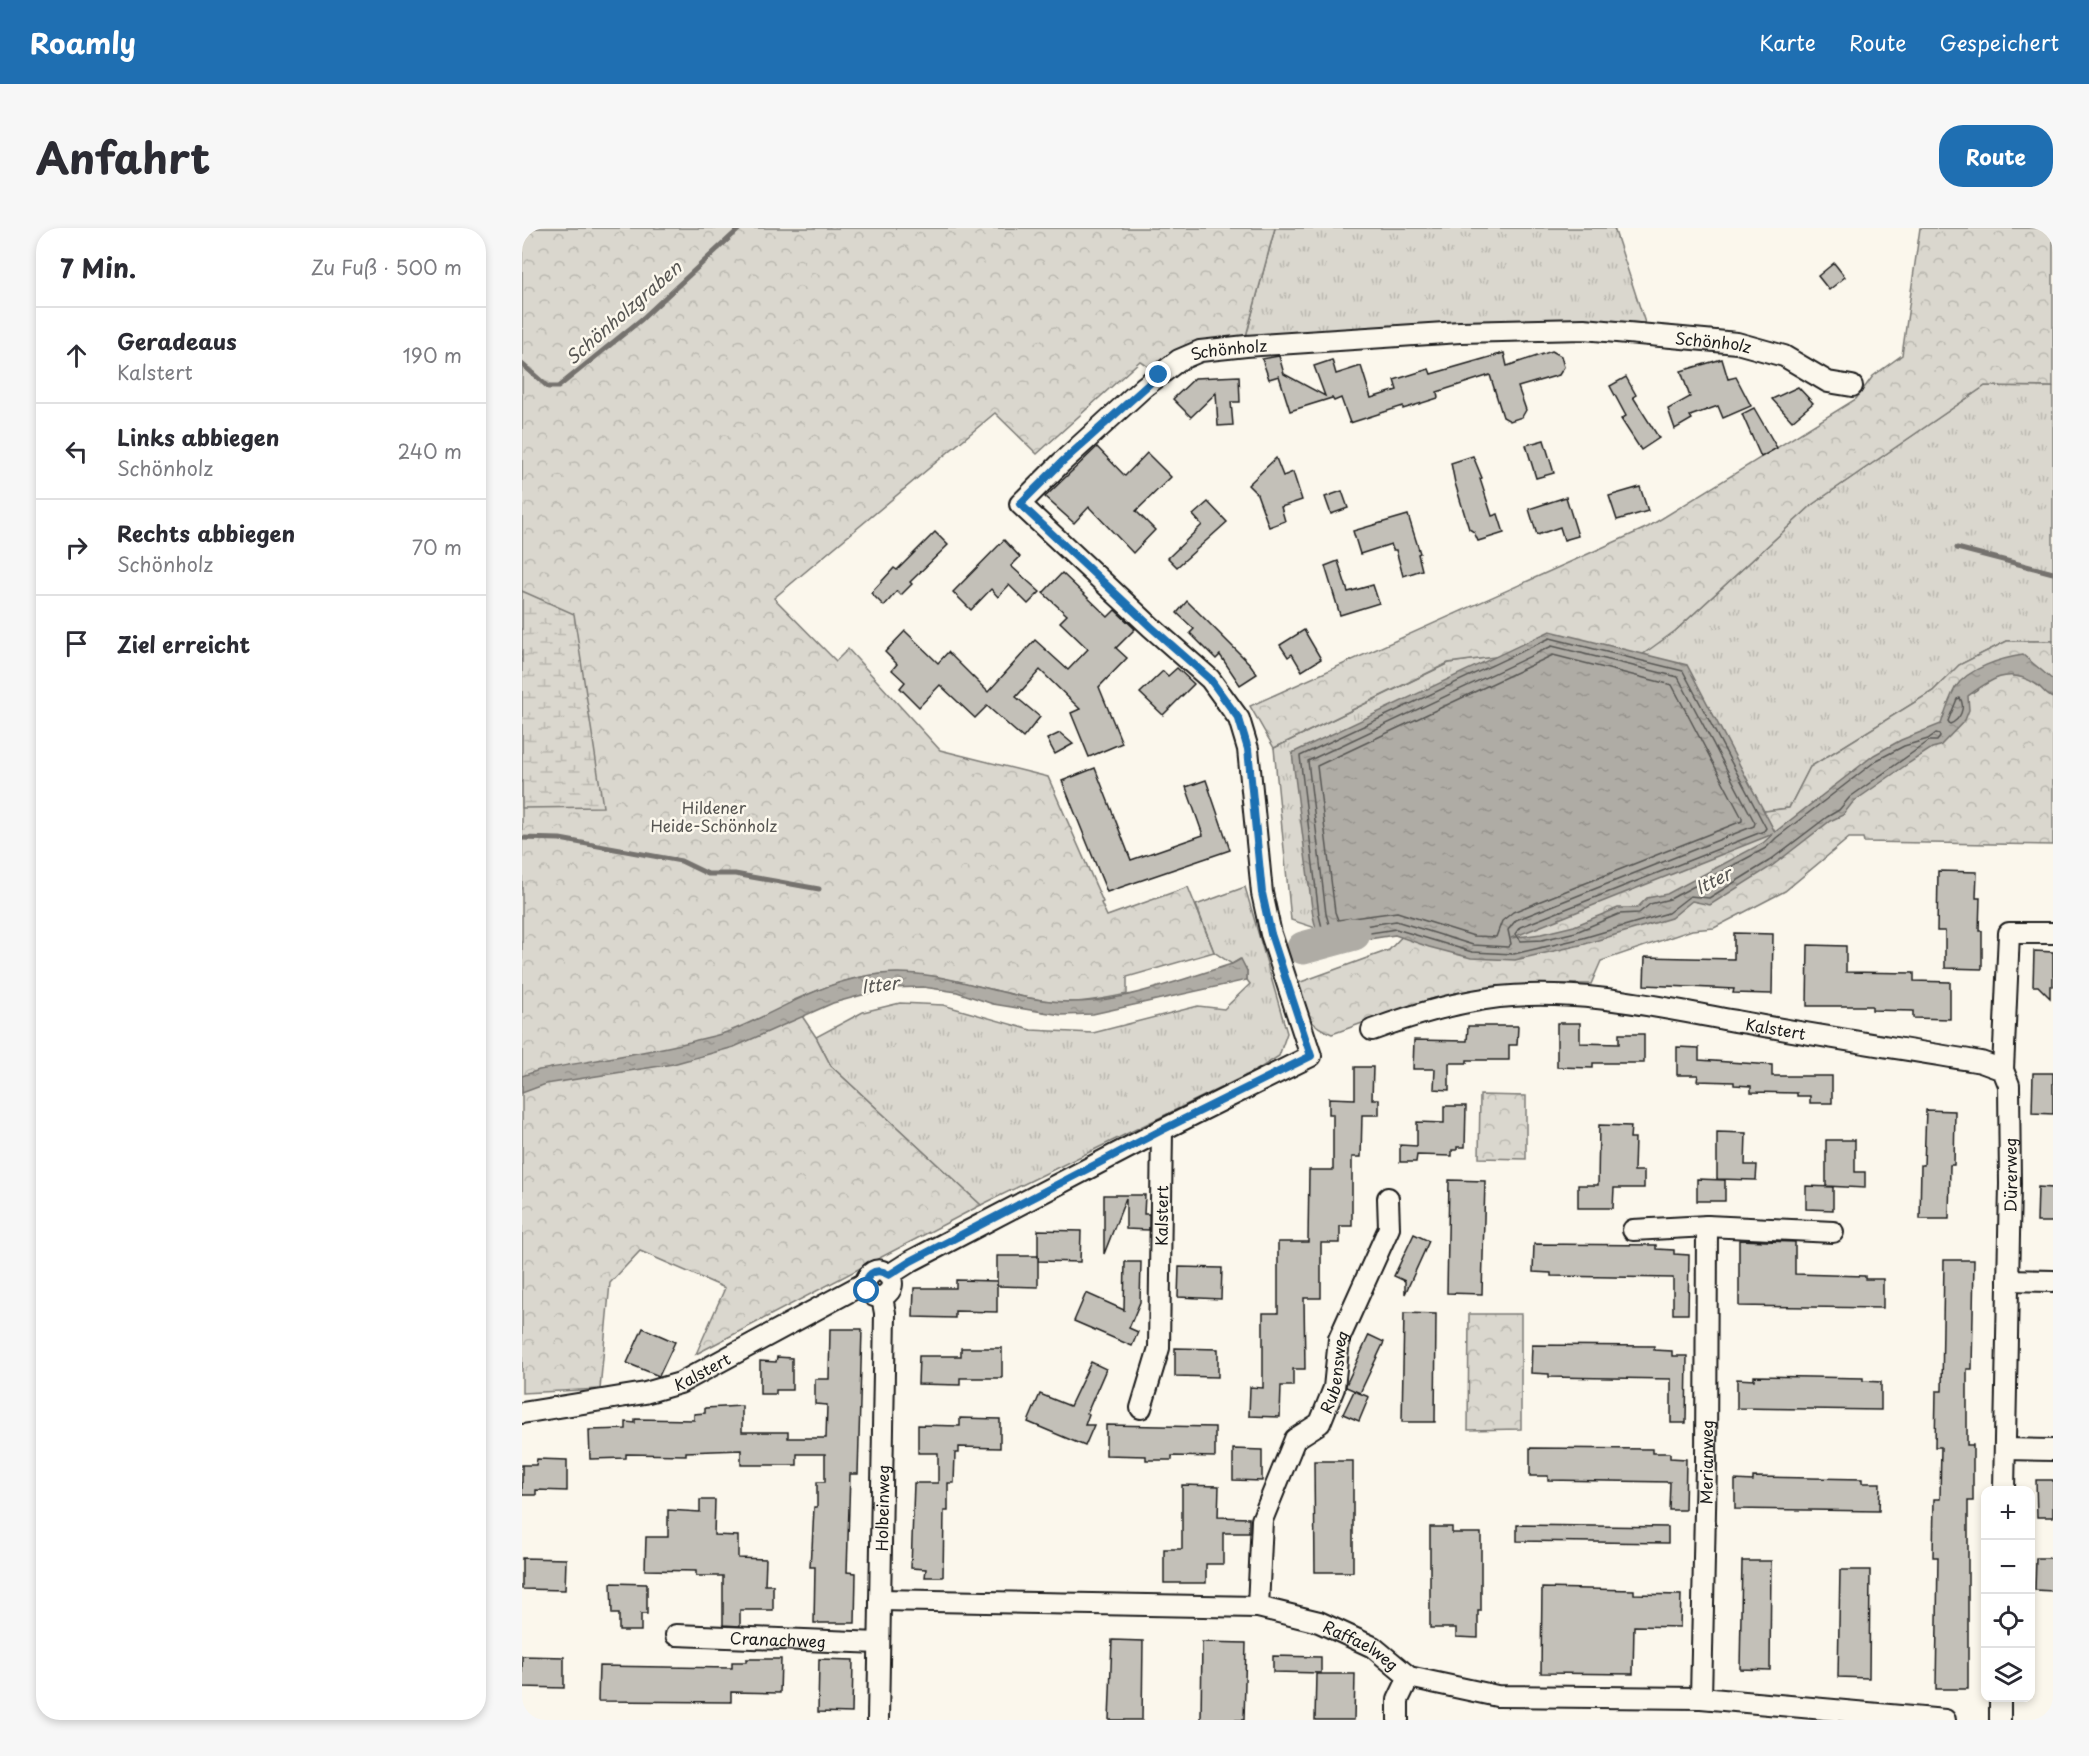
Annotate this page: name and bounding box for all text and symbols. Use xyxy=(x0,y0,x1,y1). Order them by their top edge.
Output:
text: Roamly xyxy=(30,21,136,64)
text: Karte xyxy=(1759,26,1816,58)
text: Route xyxy=(1849,26,1907,58)
text: Gespeichert xyxy=(1940,26,2059,58)
text: Anfahrt xyxy=(36,125,210,188)
button: Route xyxy=(1939,125,2053,187)
text: 7 Min. xyxy=(60,248,136,287)
text: Zu Fuß · 500 m xyxy=(311,252,462,282)
water label: Schönholzgraben xyxy=(559,253,688,370)
text: Geradeaus xyxy=(117,324,237,357)
street label: Schönholz xyxy=(1674,325,1755,359)
street label: Schönholz xyxy=(1186,333,1268,366)
icon: ahead xyxy=(60,339,93,372)
text: 190 m xyxy=(403,340,462,370)
text: Kalstert xyxy=(117,357,193,387)
route end xyxy=(1145,361,1171,387)
text: Links abbiegen xyxy=(117,420,279,453)
icon: left xyxy=(60,435,93,468)
text: 240 m xyxy=(397,436,462,466)
text: Schönholz xyxy=(117,453,213,483)
text: Rechts abbiegen xyxy=(117,516,295,549)
icon: right xyxy=(60,531,93,564)
text: 70 m xyxy=(412,532,462,562)
text: Schönholz xyxy=(117,549,213,579)
icon: arrive xyxy=(60,627,93,660)
text: Ziel erreicht xyxy=(117,627,250,660)
park label: Hildener Heide-Schönholz xyxy=(651,795,778,837)
water label: Itter xyxy=(1690,858,1738,901)
water label: Itter xyxy=(860,968,903,1000)
street label: Kalstert xyxy=(1744,1011,1808,1045)
street label: Dürerweg xyxy=(1997,1138,2022,1213)
street label: Kalstert xyxy=(1148,1185,1173,1246)
route start xyxy=(853,1277,879,1303)
street label: Rubensweg xyxy=(1313,1326,1354,1417)
street label: Kalstert xyxy=(672,1346,735,1396)
street label: Merianweg xyxy=(1693,1420,1718,1505)
street label: Holbeinweg xyxy=(869,1464,894,1552)
map controls xyxy=(1981,1486,2035,1702)
button: + xyxy=(1981,1486,2035,1540)
button: − xyxy=(1981,1540,2035,1594)
button: locate xyxy=(1981,1594,2035,1648)
street label: Raffaelweg xyxy=(1319,1614,1404,1676)
street label: Cranachweg xyxy=(729,1625,826,1653)
button: layers xyxy=(1981,1648,2035,1702)

